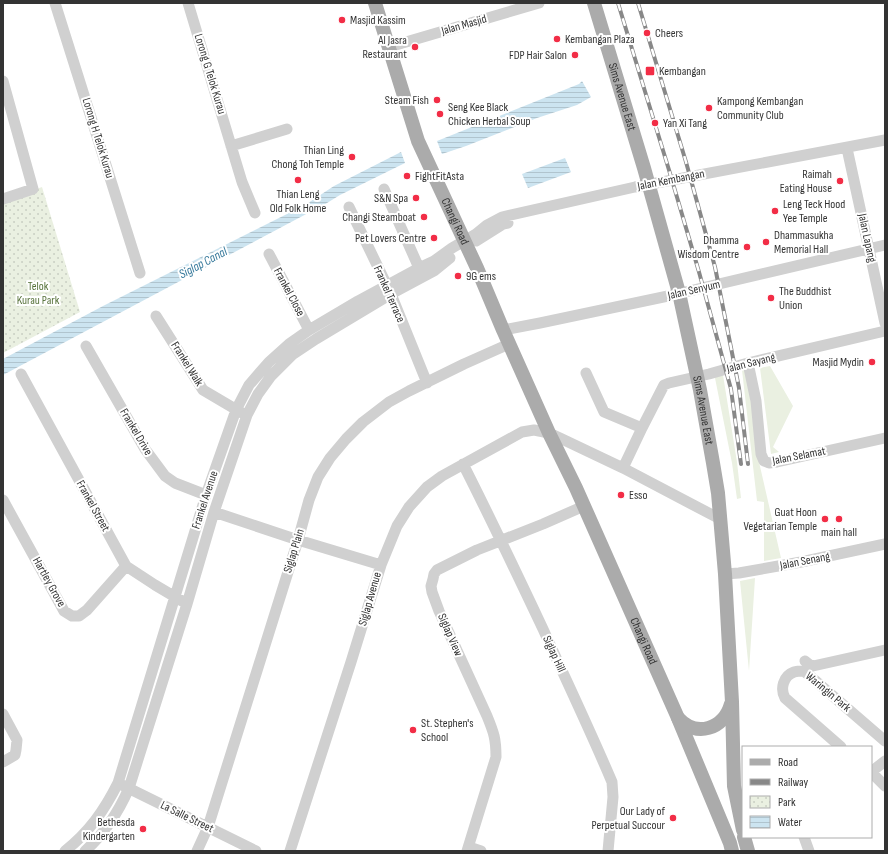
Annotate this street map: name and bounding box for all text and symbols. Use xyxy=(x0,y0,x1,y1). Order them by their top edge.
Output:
street label: Jalan Masjid xyxy=(439,11,488,39)
place label: Masjid Kassim xyxy=(350,13,406,28)
marker: Masjid Kassim xyxy=(337,15,347,25)
place label: Cheers xyxy=(655,26,683,41)
marker: Cheers xyxy=(642,28,652,38)
street label: Lorong G Telok Kurau xyxy=(191,32,229,116)
place label: Kembangan Plaza xyxy=(565,32,635,47)
place label: Al Jasra Restaurant xyxy=(362,33,407,62)
marker: Kembangan Plaza xyxy=(552,34,562,44)
marker: Al Jasra Restaurant xyxy=(410,42,420,52)
place label: FDP Hair Salon xyxy=(509,48,567,63)
marker: FDP Hair Salon xyxy=(570,50,580,60)
street label: Sims Avenue East xyxy=(605,61,640,133)
place label: Kembangan xyxy=(659,64,706,79)
marker: Kembangan xyxy=(644,65,656,77)
place label: Steam Fish xyxy=(385,93,429,108)
place label: Kampong Kembangan Community Club xyxy=(717,94,803,123)
marker: Steam Fish xyxy=(432,95,442,105)
street label: Lorong H Telok Kurau xyxy=(79,96,117,180)
place label: Seng Kee Black Chicken Herbal Soup xyxy=(448,100,530,129)
marker: Kampong Kembangan Community Club xyxy=(704,103,714,113)
marker: Seng Kee Black Chicken Herbal Soup xyxy=(435,109,445,119)
place label: Yan Xi Tang xyxy=(663,116,707,131)
marker: Yan Xi Tang xyxy=(650,118,660,128)
place label: Thian Ling Chong Toh Temple xyxy=(271,143,344,172)
marker: Thian Ling Chong Toh Temple xyxy=(347,152,357,162)
street label: Jalan Kembangan xyxy=(635,166,706,194)
place label: Raimah Eating House xyxy=(780,167,832,196)
place label: FightFitAsta xyxy=(415,169,464,184)
marker: FightFitAsta xyxy=(402,171,412,181)
marker: Thian Leng Old Folk Home xyxy=(293,175,303,185)
marker: Raimah Eating House xyxy=(835,176,845,186)
place label: Thian Leng Old Folk Home xyxy=(270,187,327,216)
place label: S&N Spa xyxy=(374,191,408,206)
marker: S&N Spa xyxy=(411,193,421,203)
street label: Changi Road xyxy=(438,196,473,247)
place label: Leng Teck Hood Yee Temple xyxy=(783,197,845,226)
marker: Leng Teck Hood Yee Temple xyxy=(770,206,780,216)
place label: Changi Steamboat xyxy=(342,210,416,225)
street label: Jalan Lapang xyxy=(854,211,880,264)
marker: Changi Steamboat xyxy=(419,212,429,222)
place label: Dhammasukha Memorial Hall xyxy=(774,228,834,257)
place label: Pet Lovers Centre xyxy=(355,231,426,246)
marker: Pet Lovers Centre xyxy=(429,233,439,243)
place label: Dhamma Wisdom Centre xyxy=(678,233,739,262)
marker: Dhammasukha Memorial Hall xyxy=(761,237,771,247)
marker: Dhamma Wisdom Centre xyxy=(742,242,752,252)
water label: Siglap Canal xyxy=(176,243,230,282)
street label: Frankel Terrace xyxy=(370,263,408,325)
street label: Frankel Close xyxy=(270,265,308,319)
place label: 9G ems xyxy=(466,269,496,284)
marker: 9G ems xyxy=(453,271,463,281)
street label: Jalan Senyum xyxy=(665,277,722,304)
park label: Telok Kurau Park xyxy=(17,279,60,308)
place label: The Buddhist Union xyxy=(779,284,832,313)
marker: The Buddhist Union xyxy=(766,293,776,303)
street label: Frankel Walk xyxy=(167,339,207,389)
street label: Jalan Sayang xyxy=(724,350,777,377)
place label: Masjid Mydin xyxy=(813,355,864,370)
marker: Masjid Mydin xyxy=(867,357,877,367)
street label: Sims Avenue East xyxy=(690,374,717,446)
street label: Frankel Drive xyxy=(116,406,156,458)
street label: Jalan Selamat xyxy=(770,443,827,469)
street label: Frankel Avenue xyxy=(189,469,221,531)
street label: Frankel Street xyxy=(73,478,113,535)
place label: Esso xyxy=(629,488,647,503)
marker: Esso xyxy=(616,490,626,500)
place label: Guat Hoon Vegetarian Temple xyxy=(743,505,817,534)
marker: Guat Hoon Vegetarian Temple xyxy=(820,514,830,524)
marker: main hall xyxy=(834,514,844,524)
place label: main hall xyxy=(821,525,857,540)
street label: Siglap Plain xyxy=(280,527,308,575)
street label: Jalan Senang xyxy=(778,549,831,573)
street label: Hartley Grove xyxy=(29,554,69,610)
street label: Siglap Avenue xyxy=(355,570,385,628)
street label: Siglap View xyxy=(434,611,466,659)
street label: Changi Road xyxy=(627,615,661,667)
street label: Siglap Hill xyxy=(539,633,569,675)
street label: Waringin Park xyxy=(802,669,854,716)
place label: St. Stephen's School xyxy=(421,716,473,745)
marker: St. Stephen's School xyxy=(408,725,418,735)
legend xyxy=(742,746,872,838)
text: Road xyxy=(778,755,798,770)
text: Railway xyxy=(778,775,809,790)
text: Park xyxy=(778,795,796,810)
street label: La Salle Street xyxy=(158,798,216,836)
place label: Our Lady of Perpetual Succour xyxy=(591,804,666,833)
marker: Our Lady of Perpetual Succour xyxy=(668,813,678,823)
place label: Bethesda Kindergarten xyxy=(83,815,135,844)
text: Water xyxy=(778,815,802,830)
marker: Bethesda Kindergarten xyxy=(138,824,148,834)

